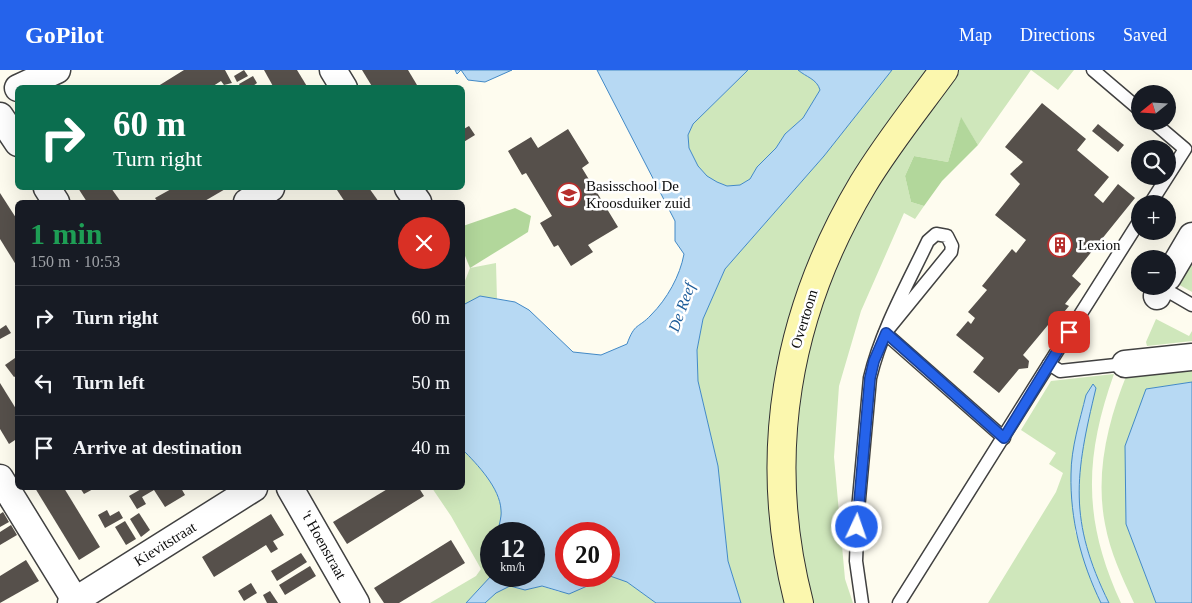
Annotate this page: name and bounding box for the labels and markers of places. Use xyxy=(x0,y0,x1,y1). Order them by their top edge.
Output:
place label: Basisschool De Kroosduiker zuid xyxy=(586,178,691,211)
school or university icon: Basisschool De Kroosduiker zuid xyxy=(556,182,582,208)
building icon: Lexion xyxy=(1047,232,1073,258)
place label: Lexion xyxy=(1078,237,1121,253)
pin xyxy=(1048,311,1090,353)

